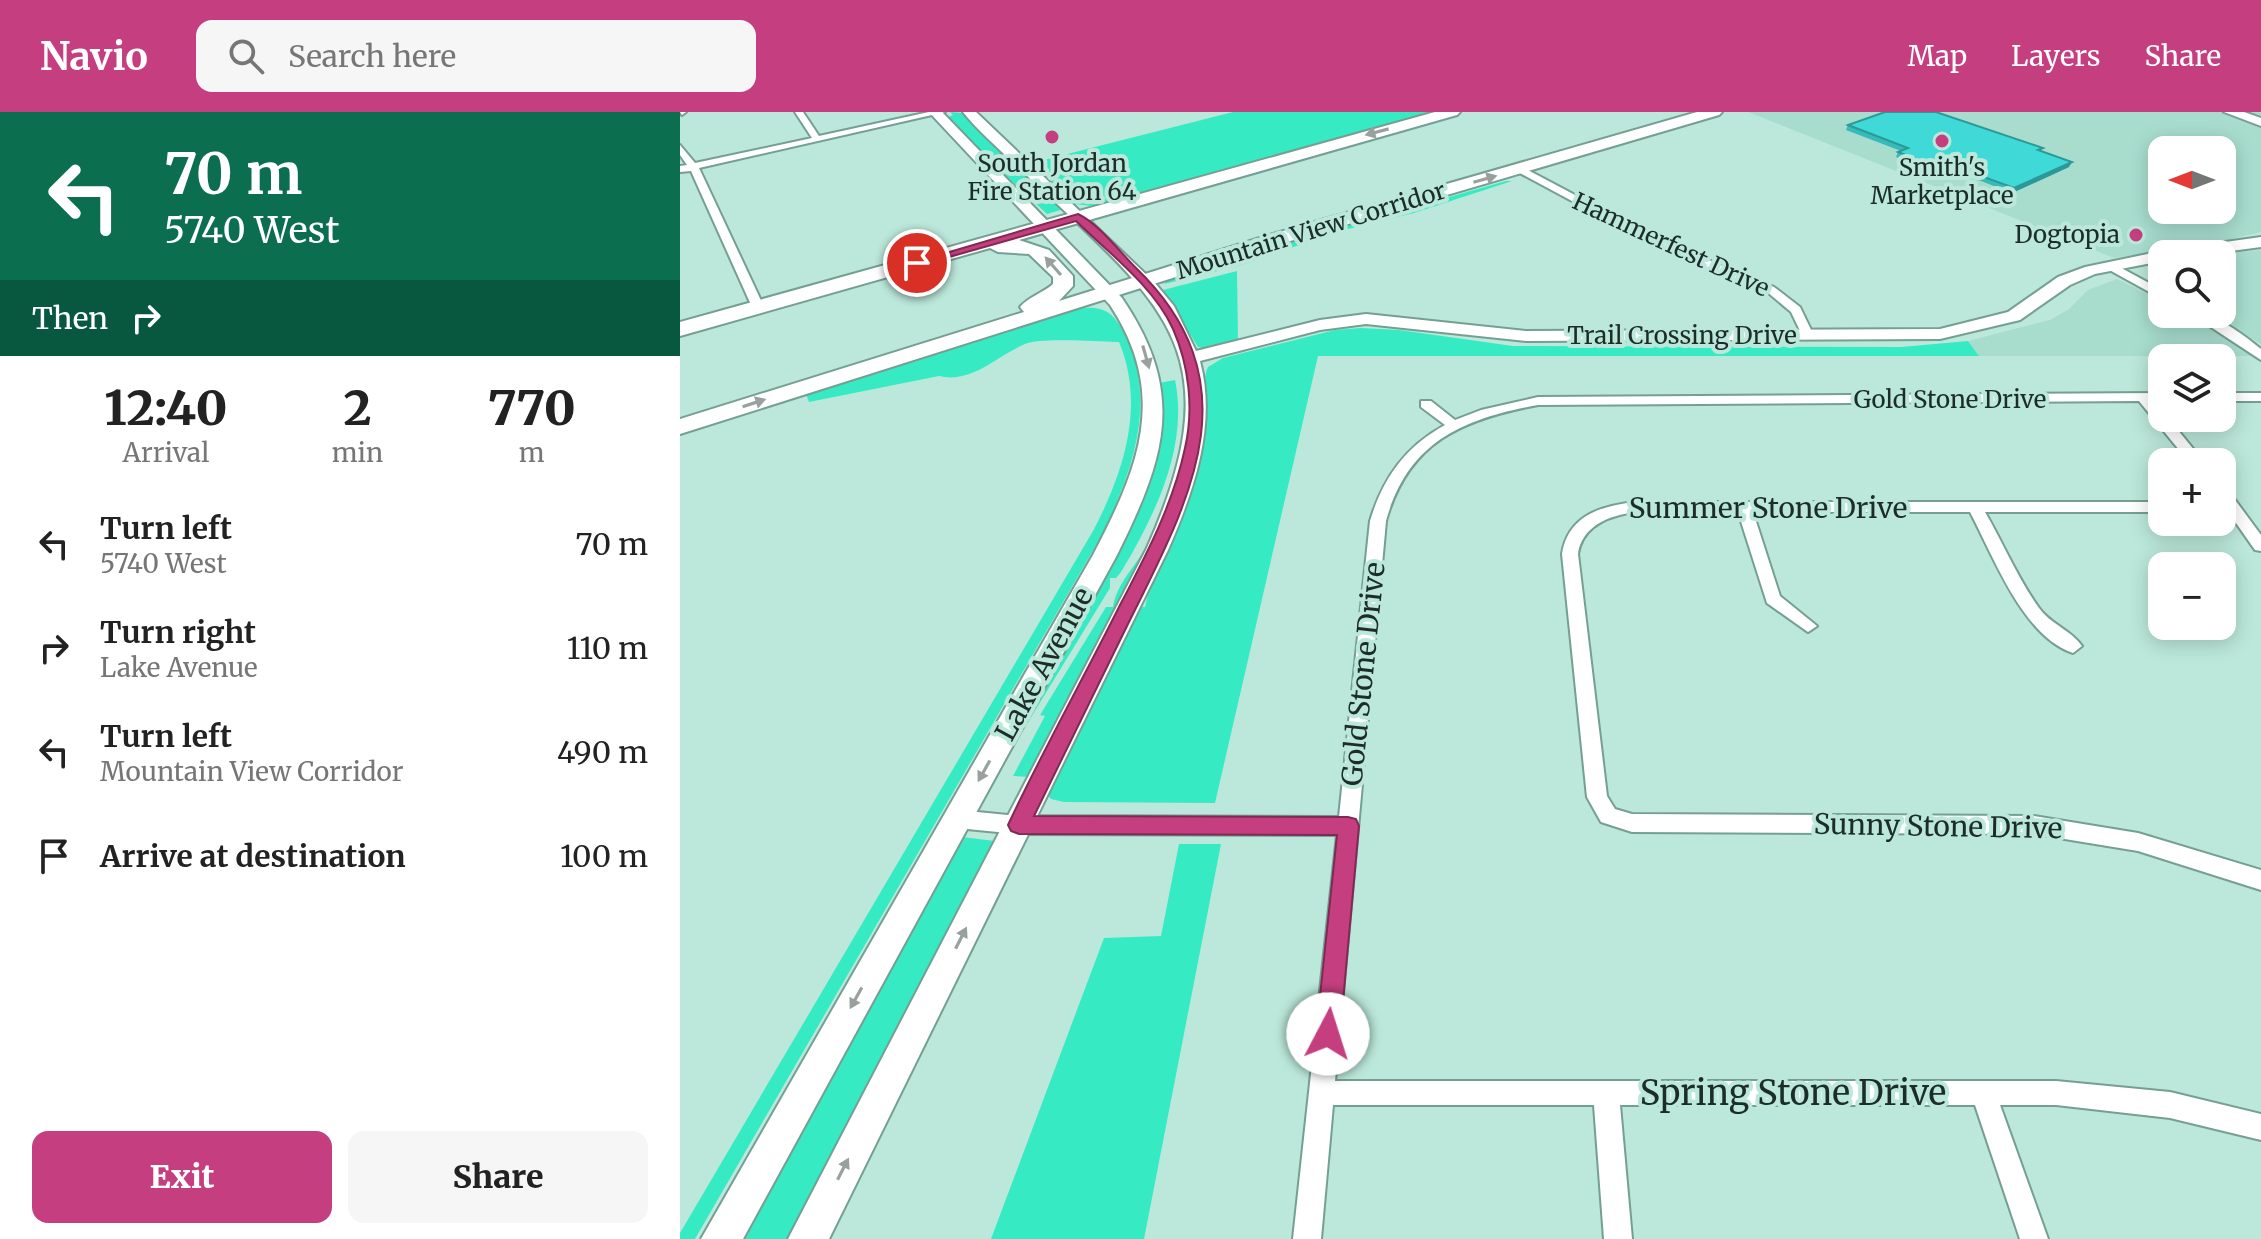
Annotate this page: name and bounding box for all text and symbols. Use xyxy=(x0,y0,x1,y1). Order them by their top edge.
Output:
search box xyxy=(196,20,756,92)
text: Navio xyxy=(40,33,148,80)
icon: search xyxy=(224,34,268,78)
text: Search here xyxy=(288,37,456,75)
text: Map xyxy=(1907,38,1967,74)
text: Layers xyxy=(2011,38,2100,74)
text: Share xyxy=(2144,38,2221,74)
one-way arrow xyxy=(1364,127,1389,139)
marker: South Jordan Fire Station 64 xyxy=(1043,128,1061,146)
marker: Smith's Marketplace xyxy=(1933,132,1951,150)
north arrow xyxy=(2148,136,2236,224)
map controls xyxy=(2148,136,2236,640)
text: 70 m xyxy=(164,139,302,209)
icon: left xyxy=(32,144,136,248)
place label: South Jordan Fire Station 64 xyxy=(968,148,1137,207)
place label: Smith's Marketplace xyxy=(1870,152,2014,211)
one-way arrow xyxy=(1473,172,1497,185)
street label: Mountain View Corridor xyxy=(1172,175,1449,286)
street label: Hammerfest Drive xyxy=(1568,185,1775,304)
text: 5740 West xyxy=(164,208,339,253)
place label: Dogtopia xyxy=(2014,219,2120,250)
marker: Dogtopia xyxy=(2127,226,2145,244)
pin xyxy=(883,229,951,297)
button: search xyxy=(2148,240,2236,328)
icon: arrive xyxy=(895,241,939,285)
one-way arrow xyxy=(1045,256,1063,275)
icon: right xyxy=(124,296,168,340)
text: Then xyxy=(32,299,108,337)
street label: Trail Crossing Drive xyxy=(1567,320,1797,351)
button: layers xyxy=(2148,344,2236,432)
one-way arrow xyxy=(1140,346,1153,370)
text: 12:40 xyxy=(104,378,227,438)
text: 2 xyxy=(343,378,372,438)
text: 770 xyxy=(488,378,576,438)
street label: Gold Stone Drive xyxy=(1854,384,2046,415)
one-way arrow xyxy=(743,396,767,409)
text: Arrival xyxy=(122,436,209,469)
text: min xyxy=(332,436,383,469)
text: m xyxy=(519,436,545,469)
button: + xyxy=(2148,448,2236,536)
street label: Summer Stone Drive xyxy=(1629,490,1907,526)
text: Turn left xyxy=(100,509,232,547)
icon: left xyxy=(32,522,76,566)
text: 70 m xyxy=(575,525,648,563)
text: 5740 West xyxy=(100,547,227,580)
button: − xyxy=(2148,552,2236,640)
street label: Gold Stone Drive xyxy=(1333,560,1393,788)
street label: Lake Avenue xyxy=(987,581,1101,747)
text: Turn right xyxy=(100,613,256,651)
icon: right xyxy=(32,626,76,670)
text: 110 m xyxy=(567,629,648,667)
text: Lake Avenue xyxy=(100,651,258,684)
text: Turn left xyxy=(100,717,232,755)
icon: left xyxy=(32,730,76,774)
text: 490 m xyxy=(557,733,648,771)
text: Mountain View Corridor xyxy=(100,755,403,788)
one-way arrow xyxy=(977,760,991,782)
street label: Sunny Stone Drive xyxy=(1813,806,2063,846)
icon: arrive xyxy=(32,834,76,878)
text: Arrive at destination xyxy=(100,837,406,875)
text: 100 m xyxy=(560,837,648,875)
one-way arrow xyxy=(954,926,968,949)
one-way arrow xyxy=(850,987,864,1009)
position arrow xyxy=(1286,992,1370,1076)
street label: Spring Stone Drive xyxy=(1640,1072,1946,1115)
button: Exit xyxy=(32,1131,332,1223)
button: Share xyxy=(348,1131,648,1223)
one-way arrow xyxy=(836,1158,850,1181)

